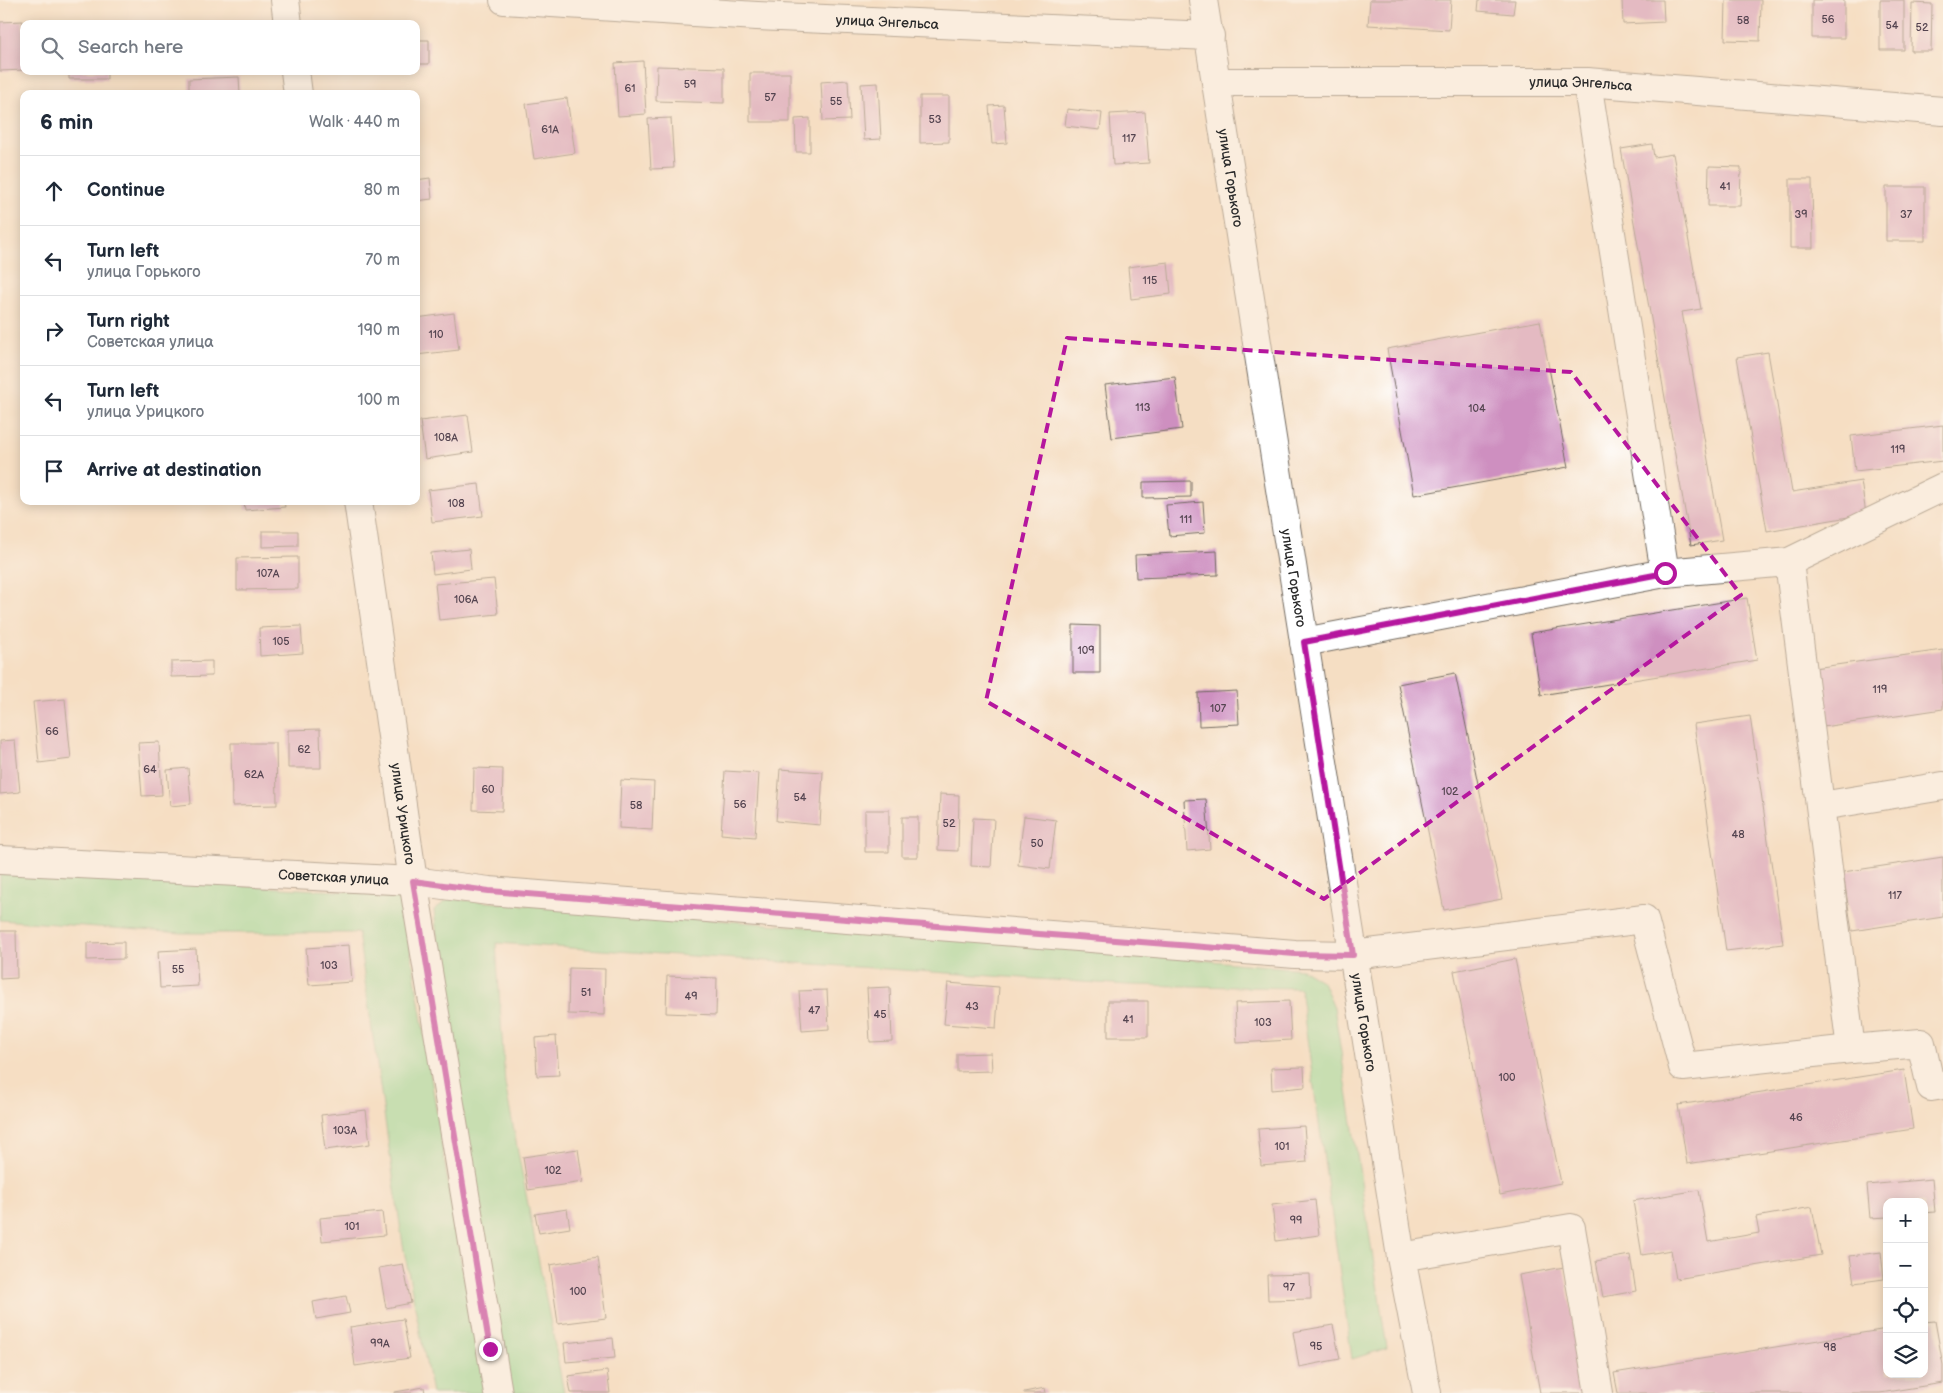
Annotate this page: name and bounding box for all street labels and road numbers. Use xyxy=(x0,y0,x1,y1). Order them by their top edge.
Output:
street label: улица Энгельса xyxy=(835,11,940,33)
street label: улица Энгельса xyxy=(1529,74,1634,94)
street label: улица Горького xyxy=(1215,127,1247,228)
street label: улица Горького xyxy=(1278,527,1310,628)
street label: улица Урицкого xyxy=(388,762,419,866)
street label: Советская улица xyxy=(278,866,390,888)
street label: улица Горького xyxy=(1348,972,1380,1073)

